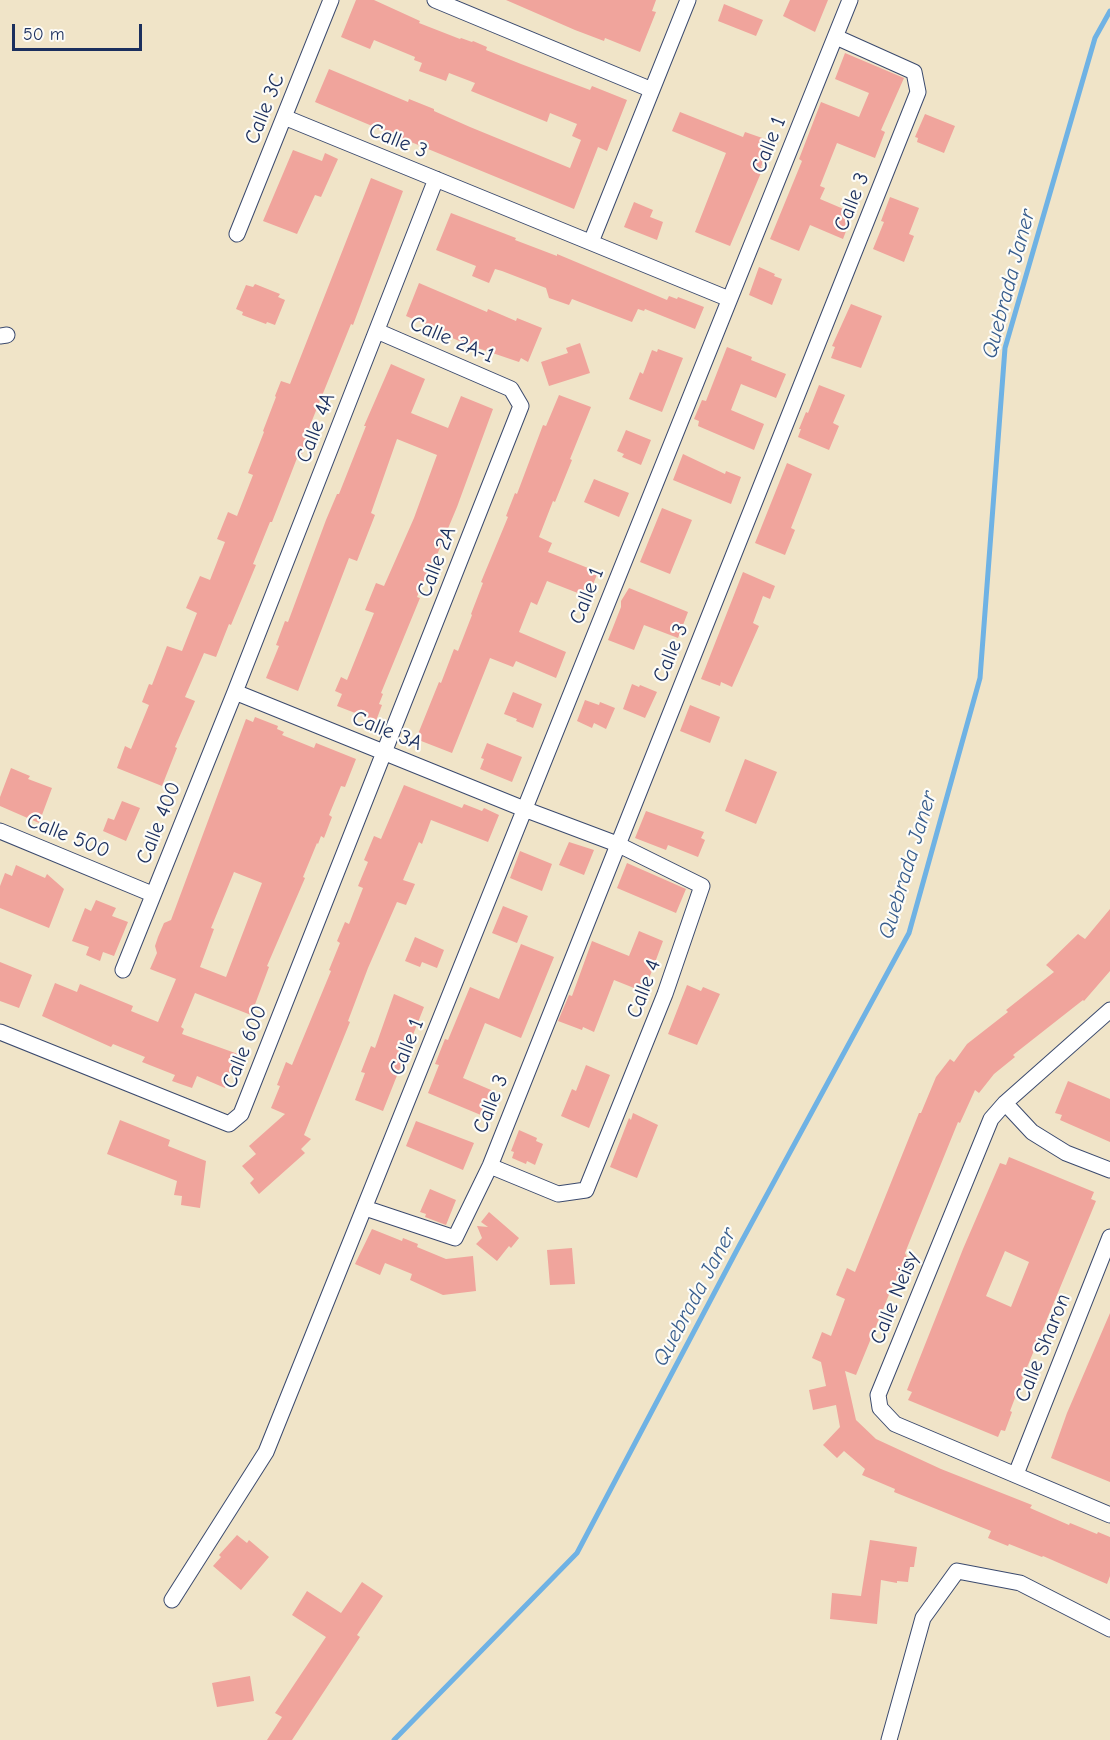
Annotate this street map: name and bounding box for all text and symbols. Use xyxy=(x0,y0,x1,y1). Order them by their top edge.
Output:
scale bar xyxy=(15,12,146,50)
text: 50 m xyxy=(23,24,65,45)
street label: Calle 3C xyxy=(239,70,291,148)
street label: Calle 1 xyxy=(746,113,792,177)
street label: Calle 3 xyxy=(365,118,431,164)
street label: Calle 3 xyxy=(829,169,875,235)
water label: Quebrada Janer xyxy=(976,207,1042,361)
street label: Calle 2A-1 xyxy=(406,311,498,369)
street label: Calle 4A xyxy=(291,389,341,467)
street label: Calle 2A xyxy=(412,523,462,601)
street label: Calle 1 xyxy=(564,564,610,628)
street label: Calle 3 xyxy=(648,620,694,686)
street label: Calle 3A xyxy=(348,706,426,756)
street label: Calle 400 xyxy=(131,778,187,868)
water label: Quebrada Janer xyxy=(873,788,943,942)
street label: Calle 500 xyxy=(23,808,113,864)
street label: Calle 4 xyxy=(621,956,667,1022)
street label: Calle 600 xyxy=(217,1002,273,1092)
street label: Calle 1 xyxy=(384,1015,430,1079)
street label: Calle 3 xyxy=(468,1071,514,1137)
water label: Quebrada Janer xyxy=(647,1223,743,1371)
street label: Calle Neisy xyxy=(865,1248,925,1348)
street label: Calle Sharon xyxy=(1010,1290,1076,1406)

